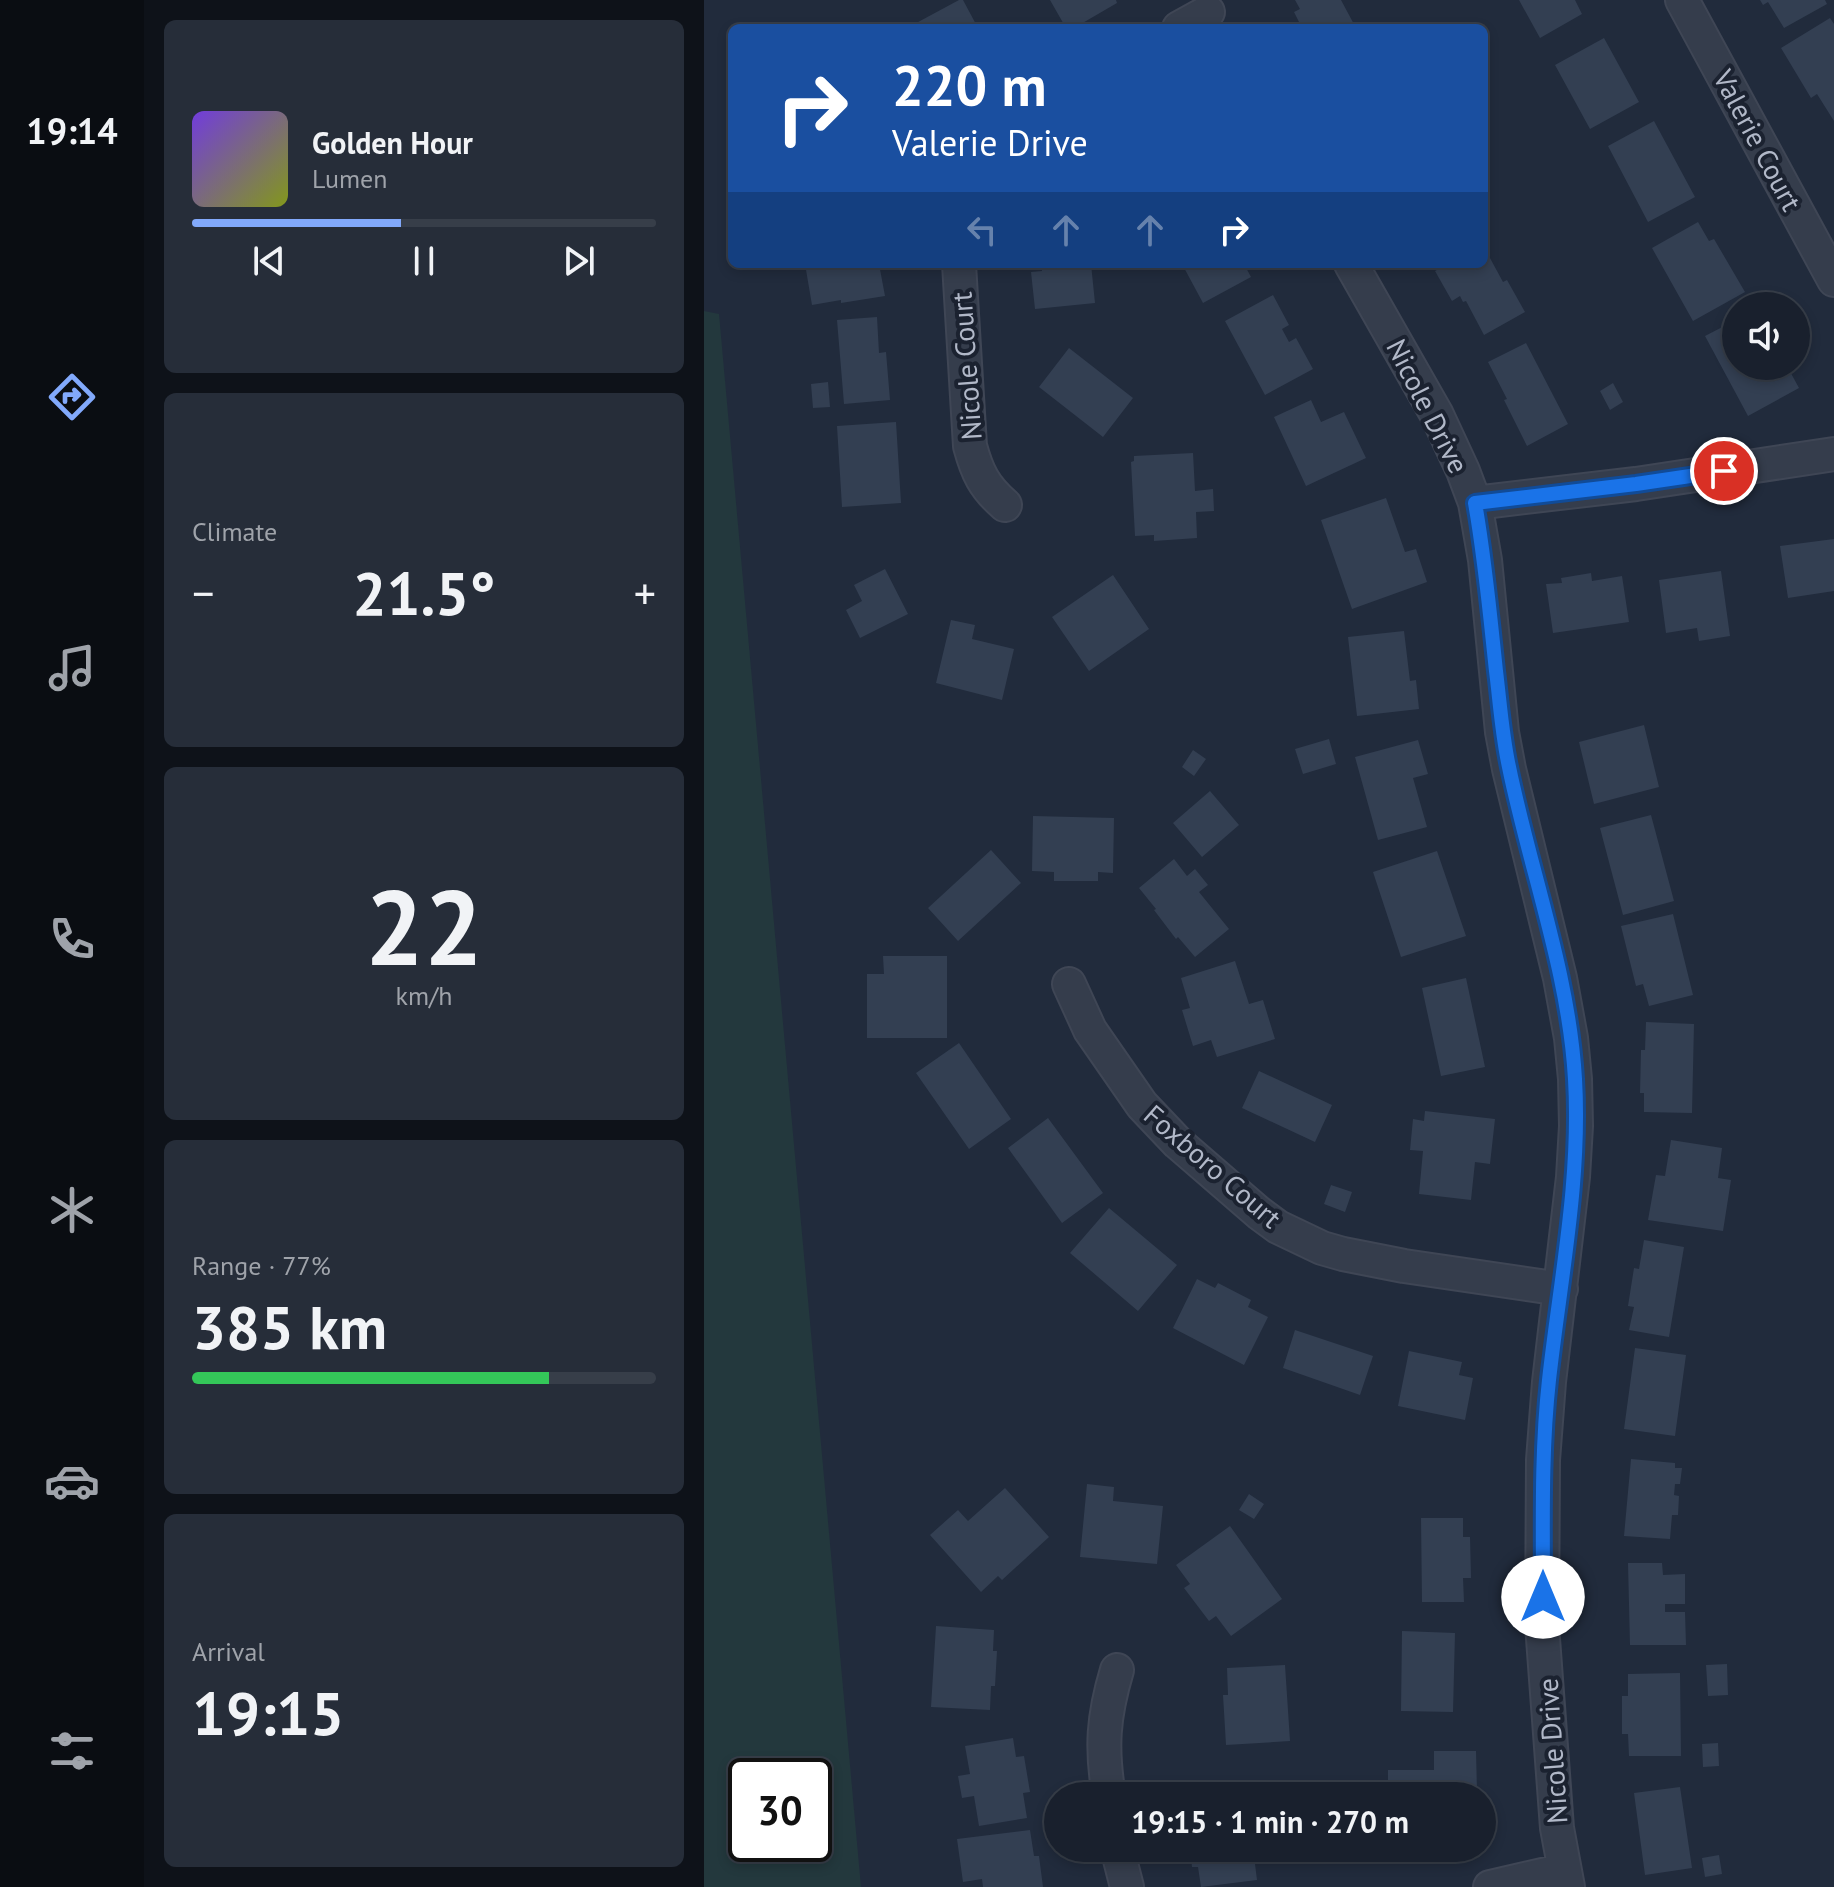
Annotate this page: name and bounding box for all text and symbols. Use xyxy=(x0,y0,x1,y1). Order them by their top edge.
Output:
text: 220 m xyxy=(892,49,1047,121)
icon: right xyxy=(760,56,864,160)
street label: Valerie Court xyxy=(1705,62,1811,217)
text: 19:14 xyxy=(26,107,118,154)
text: Valerie Drive xyxy=(892,119,1088,166)
text: Golden Hour xyxy=(312,123,473,162)
text: Lumen xyxy=(312,162,387,195)
icon: left xyxy=(960,208,1004,252)
icon: ahead xyxy=(1044,208,1088,252)
icon: ahead xyxy=(1128,208,1172,252)
icon: right xyxy=(1212,208,1256,252)
icon: previous xyxy=(247,239,291,283)
icon: pause xyxy=(402,239,446,283)
icon: next xyxy=(557,239,601,283)
street label: Nicole Court xyxy=(942,290,990,441)
map controls xyxy=(1722,292,1810,380)
button: sound xyxy=(1722,292,1810,380)
street label: Nicole Drive xyxy=(1378,333,1478,479)
icon: directions xyxy=(44,369,100,425)
pin xyxy=(1690,437,1758,505)
icon: arrive xyxy=(1702,449,1746,493)
text: Climate xyxy=(192,515,277,548)
text: 21.5° xyxy=(352,554,496,632)
text: − xyxy=(192,564,214,621)
text: + xyxy=(634,564,656,621)
icon: music xyxy=(44,640,100,696)
text: 22 xyxy=(365,859,483,994)
icon: phone xyxy=(44,911,100,967)
text: km/h xyxy=(396,979,453,1012)
street label: Foxboro Court xyxy=(1137,1096,1290,1236)
icon: climate xyxy=(44,1182,100,1238)
text: Range · 77% xyxy=(192,1249,331,1282)
text: 385 km xyxy=(192,1288,387,1366)
icon: car xyxy=(44,1453,100,1509)
position arrow xyxy=(1501,1555,1585,1639)
text: Arrival xyxy=(192,1635,265,1668)
text: 19:15 xyxy=(192,1674,344,1752)
street label: Nicole Drive xyxy=(1528,1677,1576,1825)
icon: filters xyxy=(44,1723,100,1779)
speed limit sign: 30 xyxy=(728,1758,832,1862)
text: 19:15 · 1 min · 270 m xyxy=(1131,1802,1409,1841)

